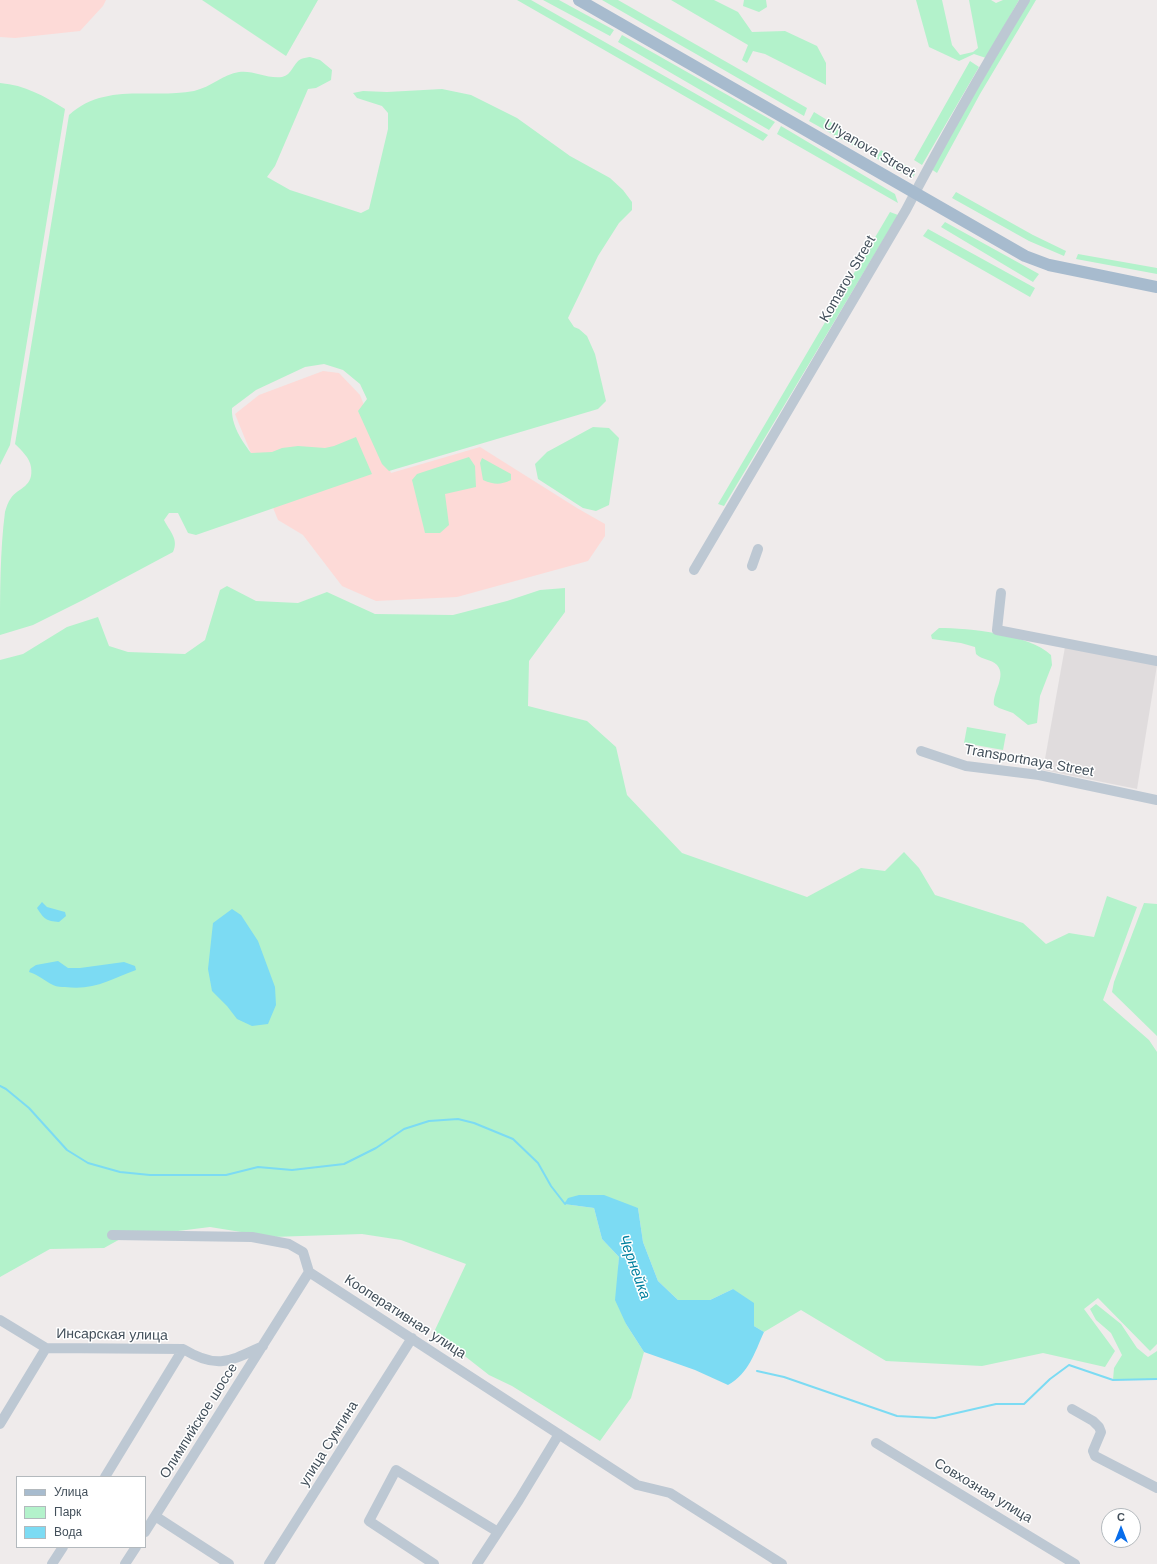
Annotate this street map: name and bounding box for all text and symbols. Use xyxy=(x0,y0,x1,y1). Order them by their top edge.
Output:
street label: Ul'yanova Street xyxy=(821,116,917,182)
street label: Komarov Street xyxy=(816,233,880,325)
street label: Transportnaya Street xyxy=(963,741,1095,781)
water label: Чернейка xyxy=(614,1232,654,1302)
street label: Кооперативная улица xyxy=(341,1271,469,1363)
street label: Инсарская улица xyxy=(56,1326,168,1344)
street label: Олимпийское шоссе xyxy=(157,1360,241,1482)
street label: улица Сумгина xyxy=(296,1398,362,1490)
street label: Совхозная улица xyxy=(931,1455,1035,1527)
legend xyxy=(16,1476,146,1548)
text: Улица xyxy=(54,1485,88,1499)
text: Парк xyxy=(54,1505,81,1519)
north arrow xyxy=(1101,1508,1141,1548)
text: С xyxy=(1117,1511,1125,1523)
text: Вода xyxy=(54,1525,82,1539)

